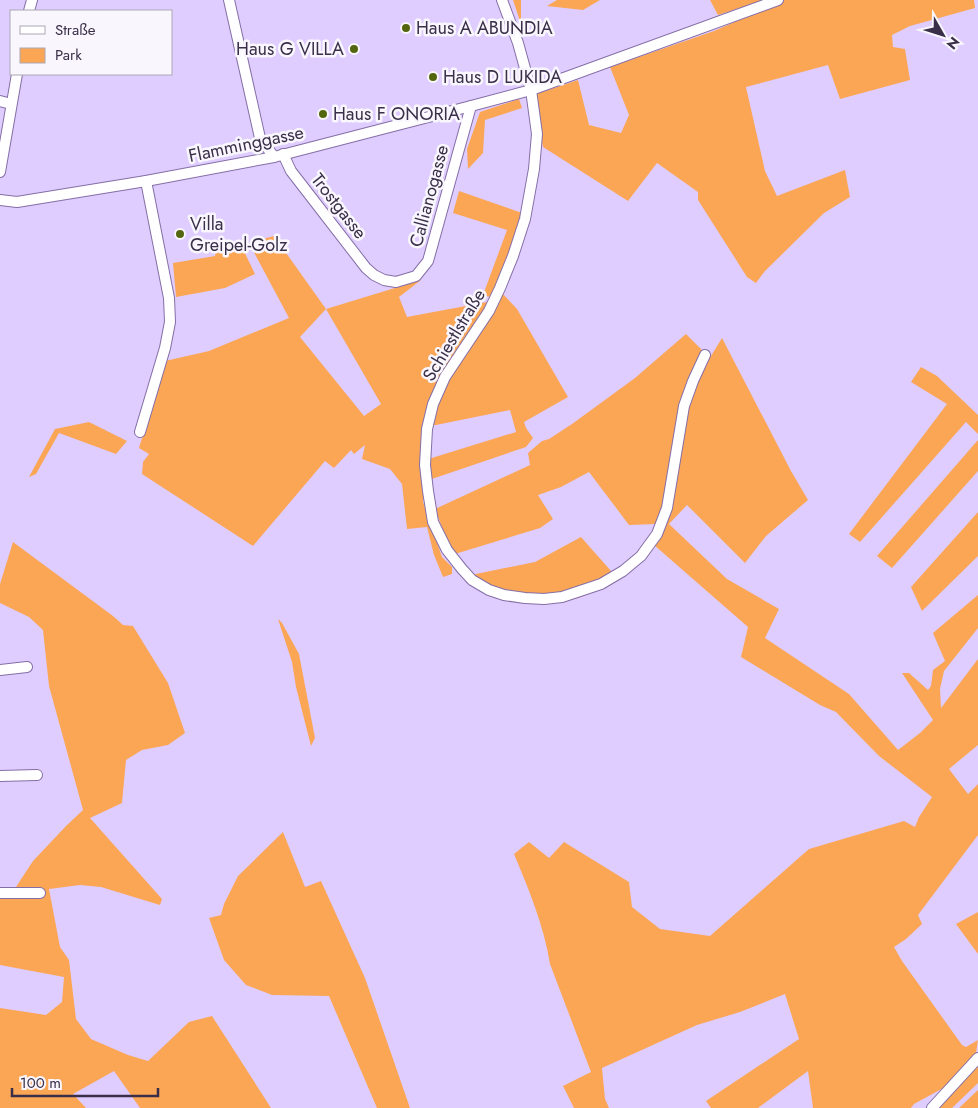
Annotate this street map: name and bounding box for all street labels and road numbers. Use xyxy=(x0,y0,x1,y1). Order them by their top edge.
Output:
street label: Flamminggasse xyxy=(186,119,306,169)
street label: Callianogasse xyxy=(403,142,455,250)
street label: Trostgasse xyxy=(305,168,373,244)
street label: Schiestlstraße xyxy=(416,284,492,386)

